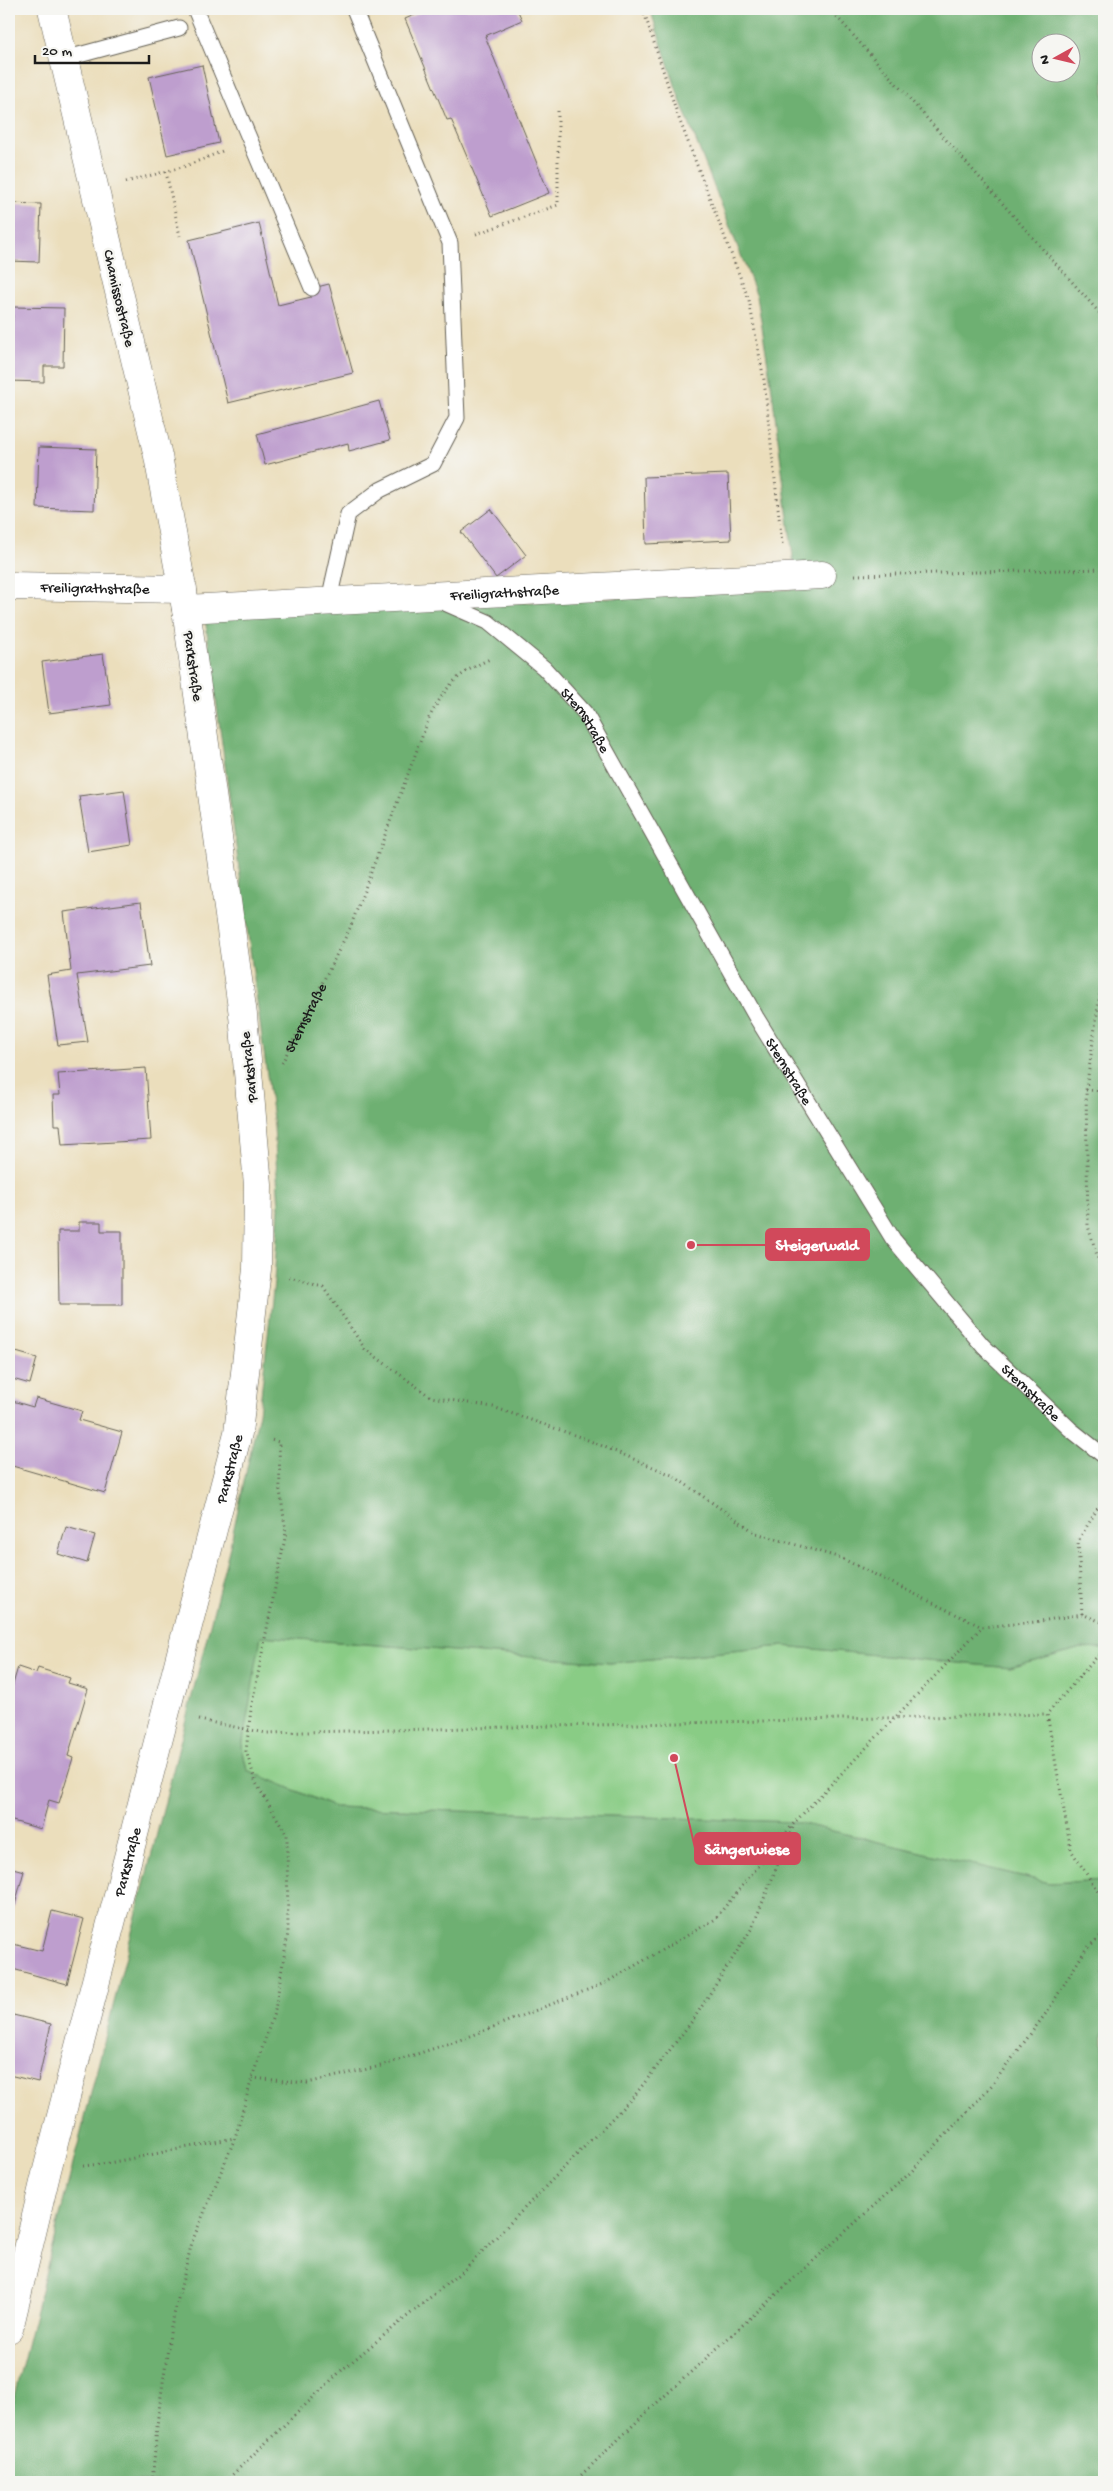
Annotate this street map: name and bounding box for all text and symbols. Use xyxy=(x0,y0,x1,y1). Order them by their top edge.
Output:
scale bar xyxy=(35,32,149,64)
north arrow xyxy=(1030,32,1080,82)
text: 20 m xyxy=(42,43,72,61)
text: N xyxy=(1037,54,1055,65)
street label: Chamissostraße xyxy=(98,248,138,349)
street label: Freiligrathstraße xyxy=(39,580,150,599)
street label: Freiligrathstraße xyxy=(449,582,560,606)
street label: Parkstraße xyxy=(178,629,206,703)
street label: Sternstraße xyxy=(556,685,613,757)
street label: Sternstraße xyxy=(282,980,332,1056)
street label: Parkstraße xyxy=(237,1030,263,1104)
street label: Sternstraße xyxy=(760,1035,815,1109)
callout: Steigerwald xyxy=(766,1229,869,1260)
text: Steigerwald xyxy=(776,1238,860,1257)
street label: Sternstraße xyxy=(996,1361,1064,1426)
street label: Parkstraße xyxy=(213,1432,248,1507)
street label: Parkstraße xyxy=(111,1825,146,1900)
callout: Sängerwiese xyxy=(695,1833,800,1864)
text: Sängerwiese xyxy=(704,1842,790,1861)

